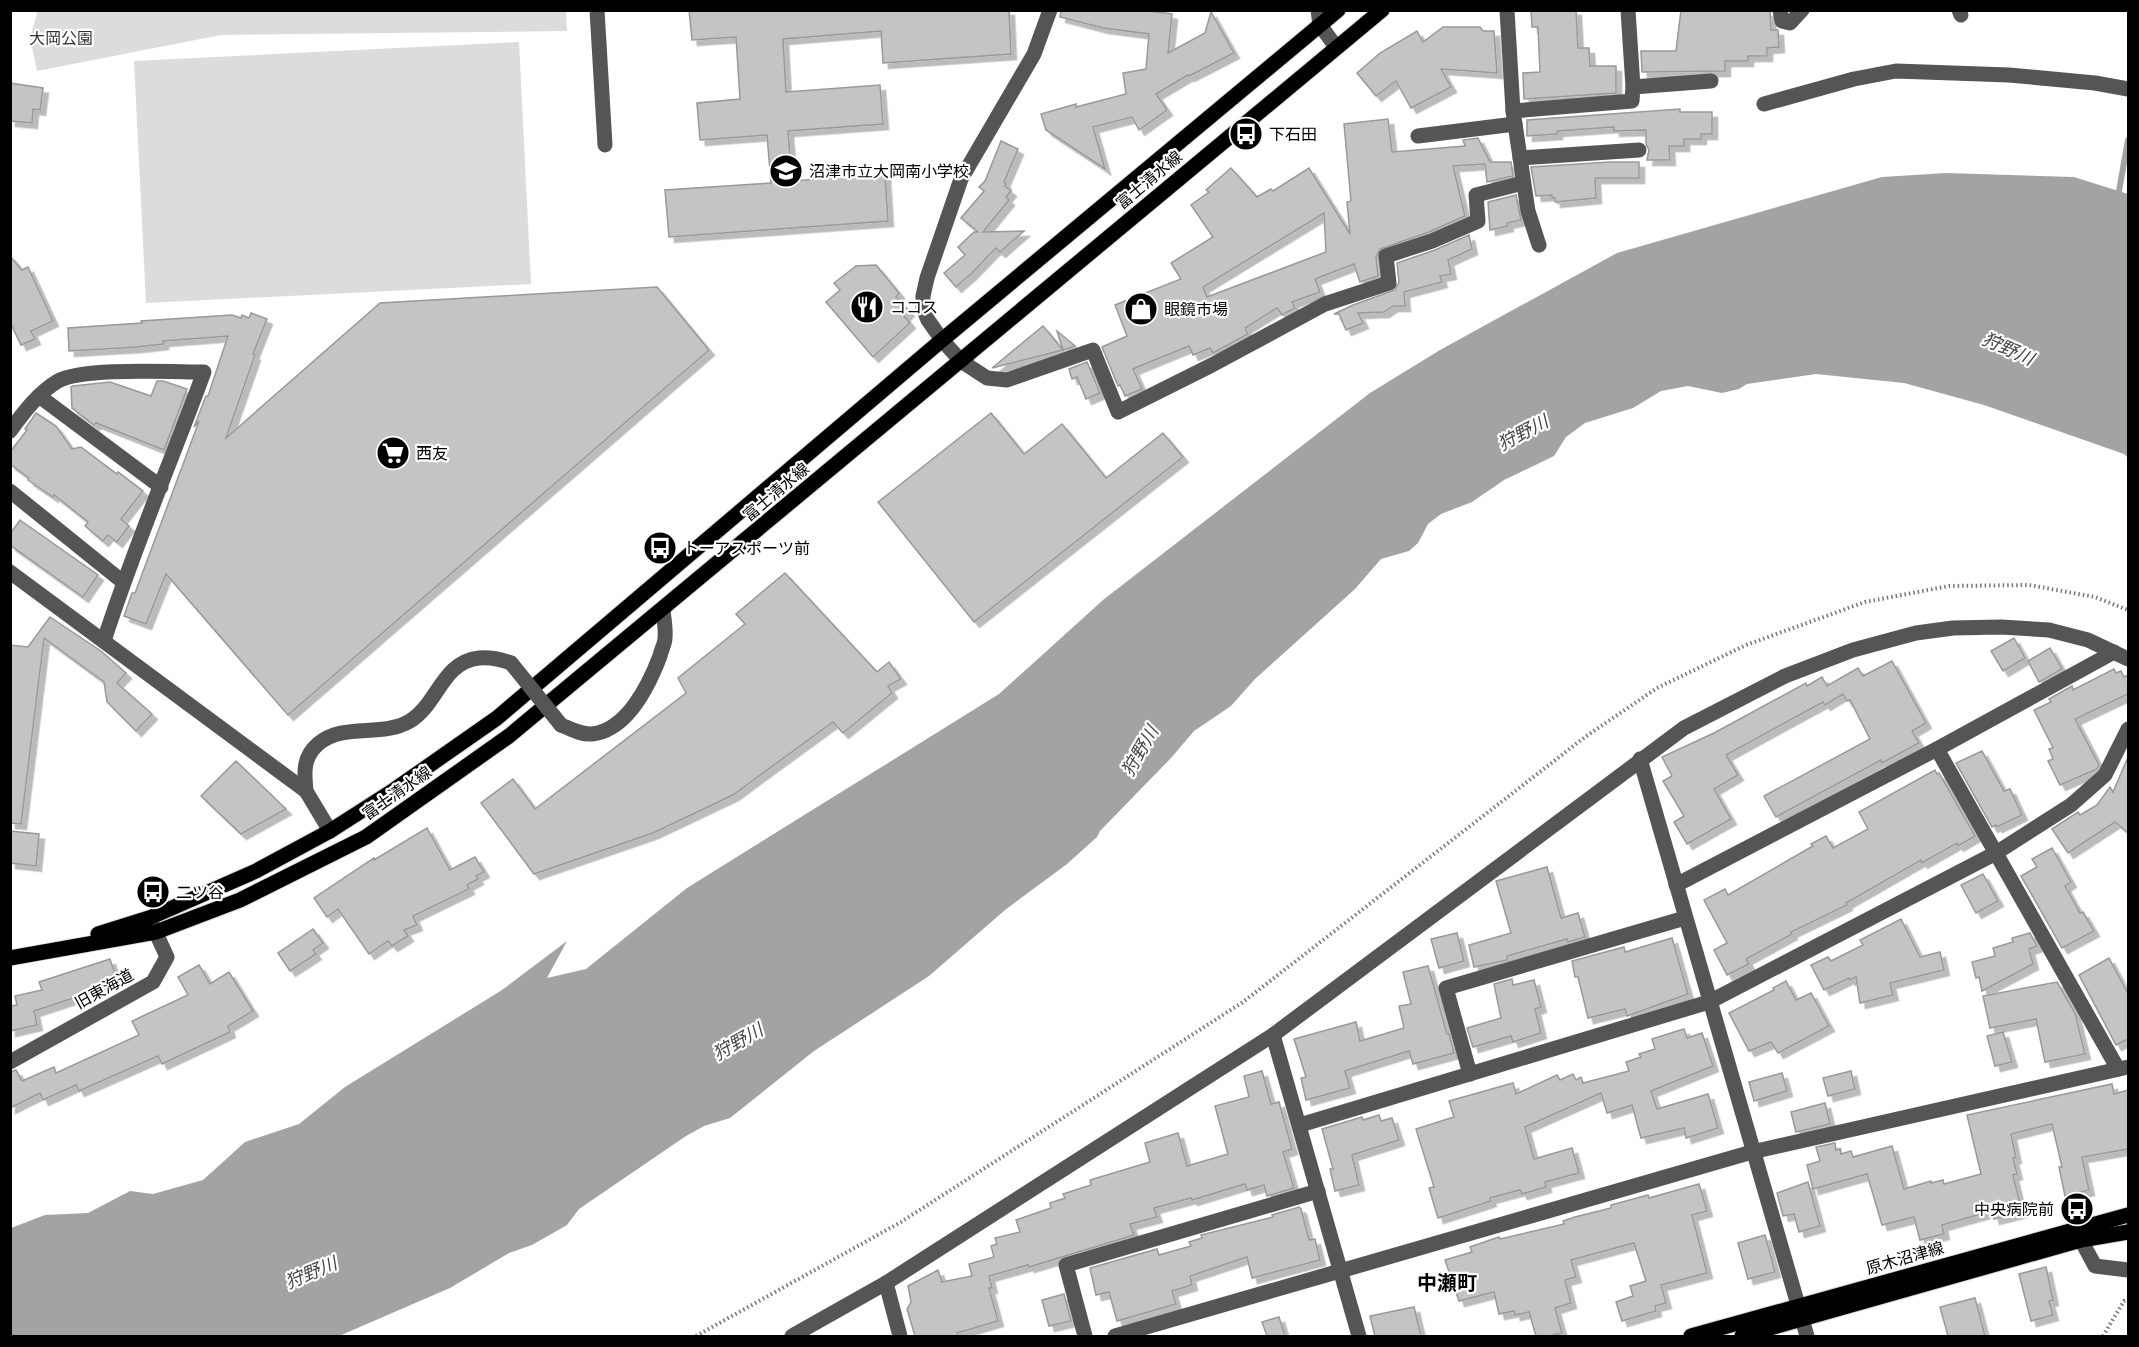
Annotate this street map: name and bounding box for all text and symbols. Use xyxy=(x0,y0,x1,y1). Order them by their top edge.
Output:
park label: 大岡公園 xyxy=(29,29,93,48)
bus stop icon: 下石田 xyxy=(1228,116,1264,152)
place label: 下石田 xyxy=(1269,125,1317,144)
street label: 富士清水線 xyxy=(1112,147,1186,213)
school or university icon: 沼津市立大岡南小学校 xyxy=(768,153,804,189)
place label: 沼津市立大岡南小学校 xyxy=(809,162,969,181)
restaurant icon: ココス xyxy=(849,289,885,325)
shop icon: 眼鏡市場 xyxy=(1123,291,1159,327)
place label: ココス xyxy=(890,298,938,317)
place label: 眼鏡市場 xyxy=(1164,300,1228,319)
water label: 狩野川 xyxy=(1979,328,2039,371)
water label: 狩野川 xyxy=(1494,410,1554,455)
supermarket icon: 西友 xyxy=(375,435,411,471)
place label: 西友 xyxy=(416,444,448,463)
street label: 富士清水線 xyxy=(739,459,813,525)
bus stop icon: トーアスポーツ前 xyxy=(642,530,678,566)
place label: トーアスポーツ前 xyxy=(683,539,810,558)
water label: 狩野川 xyxy=(1117,720,1164,780)
street label: 富士清水線 xyxy=(359,762,435,824)
bus stop icon: 二ツ谷 xyxy=(135,874,171,910)
place label: 二ツ谷 xyxy=(176,883,224,902)
street label: 旧東海道 xyxy=(71,965,137,1013)
water label: 狩野川 xyxy=(709,1018,769,1065)
bus stop icon: 中央病院前 xyxy=(2059,1191,2095,1227)
place label: 中央病院前 xyxy=(1974,1200,2054,1219)
street label: 原木沼津線 xyxy=(1864,1238,1946,1278)
water label: 狩野川 xyxy=(282,1252,342,1294)
district label: 中瀬町 xyxy=(1417,1271,1477,1295)

